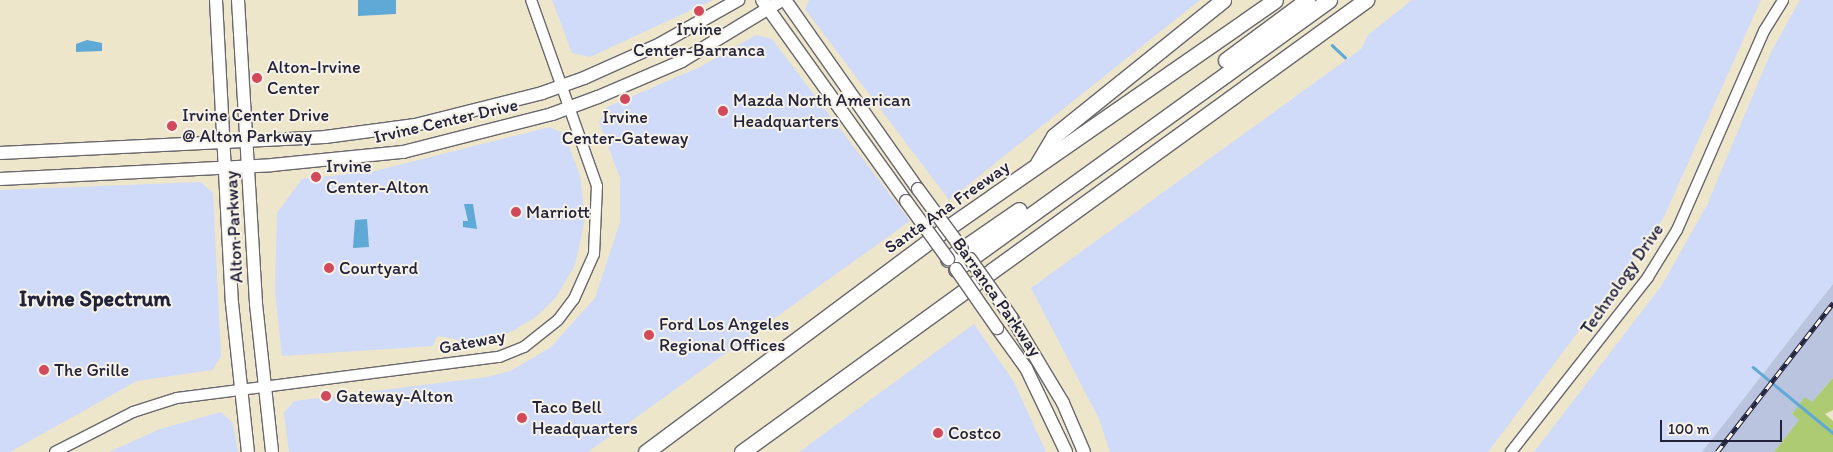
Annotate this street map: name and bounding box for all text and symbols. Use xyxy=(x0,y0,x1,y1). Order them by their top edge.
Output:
marker: Irvine Center-Barranca xyxy=(693,5,705,17)
place label: Irvine Center-Barranca xyxy=(633,19,765,62)
place label: Alton-Irvine Center xyxy=(267,57,361,100)
marker: Alton-Irvine Center xyxy=(251,72,263,84)
place label: Mazda North American Headquarters xyxy=(733,90,911,132)
marker: Irvine Center-Gateway xyxy=(619,93,631,105)
street label: Irvine Center Drive xyxy=(372,94,520,148)
place label: Irvine Center Drive @ Alton Parkway xyxy=(182,105,329,148)
marker: Mazda North American Headquarters xyxy=(717,105,729,117)
place label: Irvine Center-Gateway xyxy=(562,107,688,150)
marker: Irvine Center Drive @ Alton Parkway xyxy=(166,120,178,132)
place label: Irvine Center-Alton xyxy=(326,156,429,198)
street label: Santa Ana Freeway xyxy=(880,156,1014,258)
street label: Alton Parkway xyxy=(220,171,248,283)
marker: Irvine Center-Alton xyxy=(310,171,322,183)
place label: Marriott xyxy=(526,201,590,223)
marker: Marriott xyxy=(510,206,522,218)
street label: Technology Drive xyxy=(1576,219,1668,339)
street label: Barranca Parkway xyxy=(948,233,1046,361)
place label: Courtyard xyxy=(339,257,418,279)
marker: Courtyard xyxy=(323,262,335,274)
district label: Irvine Spectrum xyxy=(19,286,171,312)
place label: Ford Los Angeles Regional Offices xyxy=(659,314,789,356)
street label: Gateway xyxy=(437,325,507,359)
marker: Ford Los Angeles Regional Offices xyxy=(643,329,655,341)
place label: The Grille xyxy=(54,359,129,381)
marker: The Grille xyxy=(38,364,50,376)
place label: Gateway-Alton xyxy=(336,385,453,407)
marker: Gateway-Alton xyxy=(320,390,332,402)
place label: Taco Bell Headquarters xyxy=(532,397,638,439)
scale bar xyxy=(1663,410,1786,442)
marker: Taco Bell Headquarters xyxy=(516,412,528,424)
text: 100 m xyxy=(1668,420,1709,438)
place label: Costco xyxy=(948,422,1001,444)
marker: Costco xyxy=(932,427,944,439)

